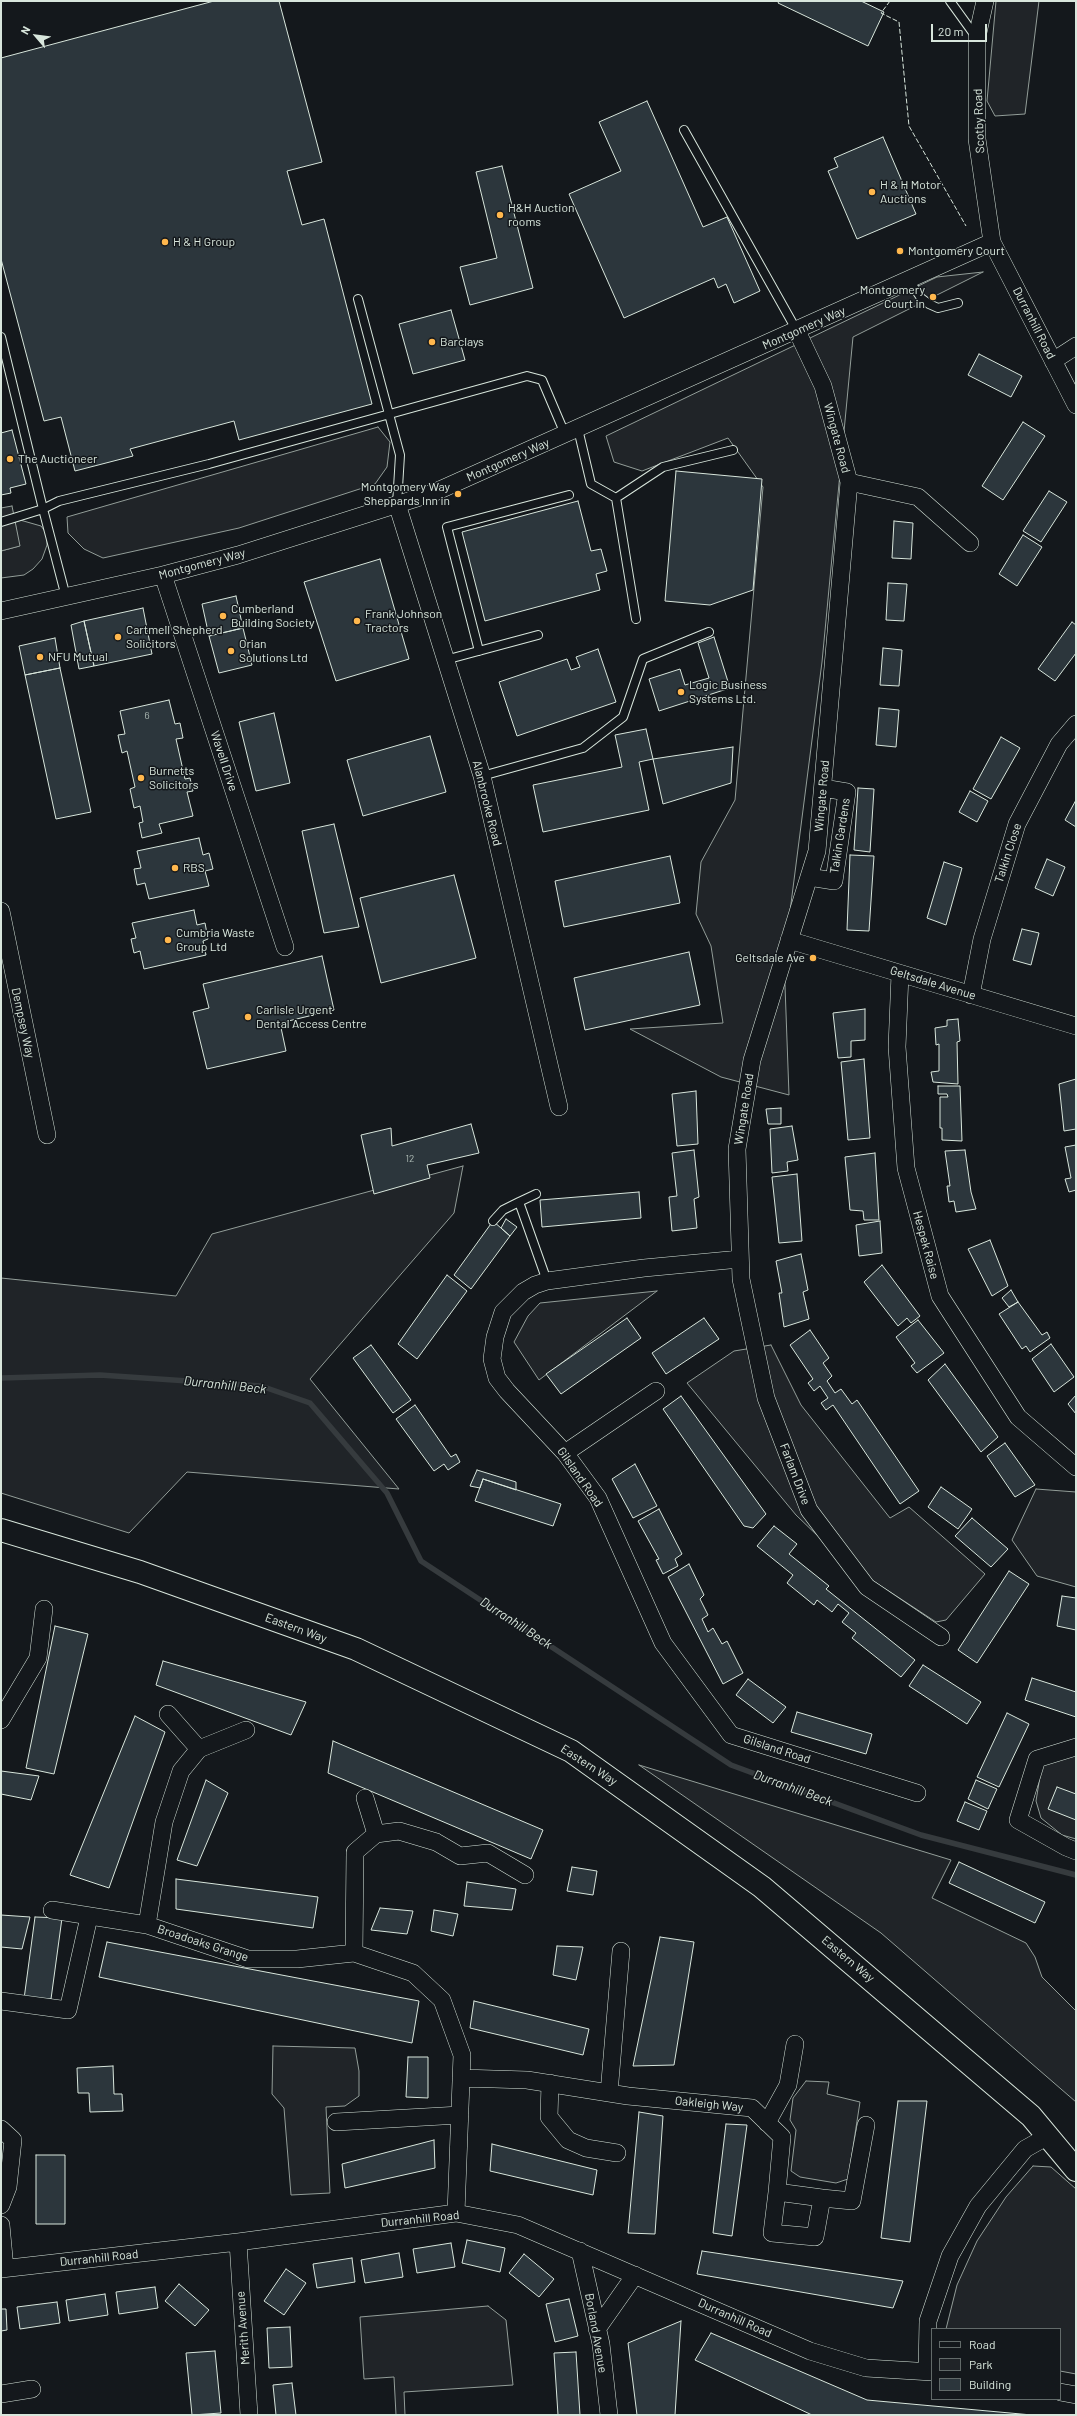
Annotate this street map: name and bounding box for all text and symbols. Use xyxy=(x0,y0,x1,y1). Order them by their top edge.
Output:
north arrow xyxy=(16,16,56,56)
scale bar xyxy=(933,16,989,42)
text: N xyxy=(18,24,32,36)
text: 20 m xyxy=(938,24,964,38)
street label: Scotby Road xyxy=(971,88,987,154)
place label: H & H Motor Auctions xyxy=(880,178,941,206)
marker: H & H Motor Auctions xyxy=(867,187,877,197)
place label: H&H Auction rooms xyxy=(508,201,574,229)
marker: H&H Auction rooms xyxy=(495,210,505,220)
place label: H & H Group xyxy=(173,235,235,249)
marker: H & H Group xyxy=(160,237,170,247)
place label: Montgomery Court xyxy=(908,244,1005,258)
marker: Montgomery Court xyxy=(895,246,905,256)
place label: Montgomery Court in xyxy=(860,283,925,311)
street label: Durranhill Road xyxy=(1010,285,1058,361)
marker: Montgomery Court in xyxy=(928,292,938,302)
street label: Montgomery Way xyxy=(760,303,848,353)
place label: Barclays xyxy=(440,335,484,349)
marker: Barclays xyxy=(427,337,437,347)
street label: Wingate Road xyxy=(821,401,853,475)
street label: Montgomery Way xyxy=(464,435,552,485)
place label: The Auctioneer xyxy=(18,452,97,466)
marker: The Auctioneer xyxy=(5,454,15,464)
place label: Montgomery Way Sheppards Inn in xyxy=(361,480,450,508)
marker: Montgomery Way Sheppards Inn in xyxy=(453,489,463,499)
street label: Montgomery Way xyxy=(157,545,247,583)
place label: Cumberland Building Society xyxy=(231,602,315,630)
place label: Frank Johnson Tractors xyxy=(365,607,442,635)
marker: Cumberland Building Society xyxy=(218,611,228,621)
marker: Frank Johnson Tractors xyxy=(352,616,362,626)
place label: Cartmell Shepherd Solicitors xyxy=(126,623,222,651)
marker: Cartmell Shepherd Solicitors xyxy=(113,632,123,642)
place label: Orian Solutions Ltd xyxy=(239,637,308,665)
marker: Orian Solutions Ltd xyxy=(226,646,236,656)
place label: NFU Mutual xyxy=(48,650,108,664)
marker: NFU Mutual xyxy=(35,652,45,662)
place label: Logic Business Systems Ltd. xyxy=(689,678,767,706)
marker: Logic Business Systems Ltd. xyxy=(676,687,686,697)
house number: 6 xyxy=(144,710,150,722)
street label: Wavell Drive xyxy=(207,729,241,793)
street label: Alanbrooke Road xyxy=(469,759,505,847)
street label: Wingate Road xyxy=(812,759,832,833)
place label: Burnetts Solicitors xyxy=(149,764,198,792)
marker: Burnetts Solicitors xyxy=(136,773,146,783)
street label: Talkin Gardens xyxy=(827,797,853,875)
street label: Talkin Close xyxy=(992,821,1024,885)
place label: RBS xyxy=(183,861,205,875)
marker: RBS xyxy=(170,863,180,873)
place label: Cumbria Waste Group Ltd xyxy=(176,926,255,954)
marker: Cumbria Waste Group Ltd xyxy=(163,935,173,945)
place label: Geltsdale Ave xyxy=(735,951,805,965)
marker: Geltsdale Ave xyxy=(808,953,818,963)
street label: Geltsdale Avenue xyxy=(888,963,978,1003)
street label: Dempsey Way xyxy=(8,986,38,1060)
place label: Carlisle Urgent Dental Access Centre xyxy=(256,1003,367,1031)
marker: Carlisle Urgent Dental Access Centre xyxy=(243,1012,253,1022)
street label: Wingate Road xyxy=(731,1072,757,1146)
house number: 12 xyxy=(406,1153,414,1165)
street label: Hespek Raise xyxy=(910,1209,942,1281)
water label: Durranhill Beck xyxy=(183,1373,267,1397)
street label: Farlam Drive xyxy=(777,1441,813,1507)
street label: Gilsland Road xyxy=(554,1444,606,1510)
water label: Durranhill Beck xyxy=(477,1594,555,1652)
street label: Eastern Way xyxy=(263,1610,329,1646)
street label: Gilsland Road xyxy=(742,1731,812,1767)
street label: Eastern Way xyxy=(558,1741,620,1789)
water label: Durranhill Beck xyxy=(751,1766,835,1810)
street label: Broadoaks Grange xyxy=(156,1921,250,1965)
street label: Eastern Way xyxy=(819,1933,877,1985)
street label: Oakleigh Way xyxy=(674,2093,744,2115)
street label: Durranhill Road xyxy=(380,2208,460,2230)
street label: Durranhill Road xyxy=(59,2247,139,2269)
street label: Merith Avenue xyxy=(233,2291,253,2365)
street label: Borland Avenue xyxy=(582,2292,610,2374)
street label: Durranhill Road xyxy=(696,2295,774,2341)
legend xyxy=(931,2328,1061,2400)
text: Road xyxy=(969,2337,996,2351)
text: Park xyxy=(969,2357,993,2371)
text: Building xyxy=(969,2377,1011,2391)

